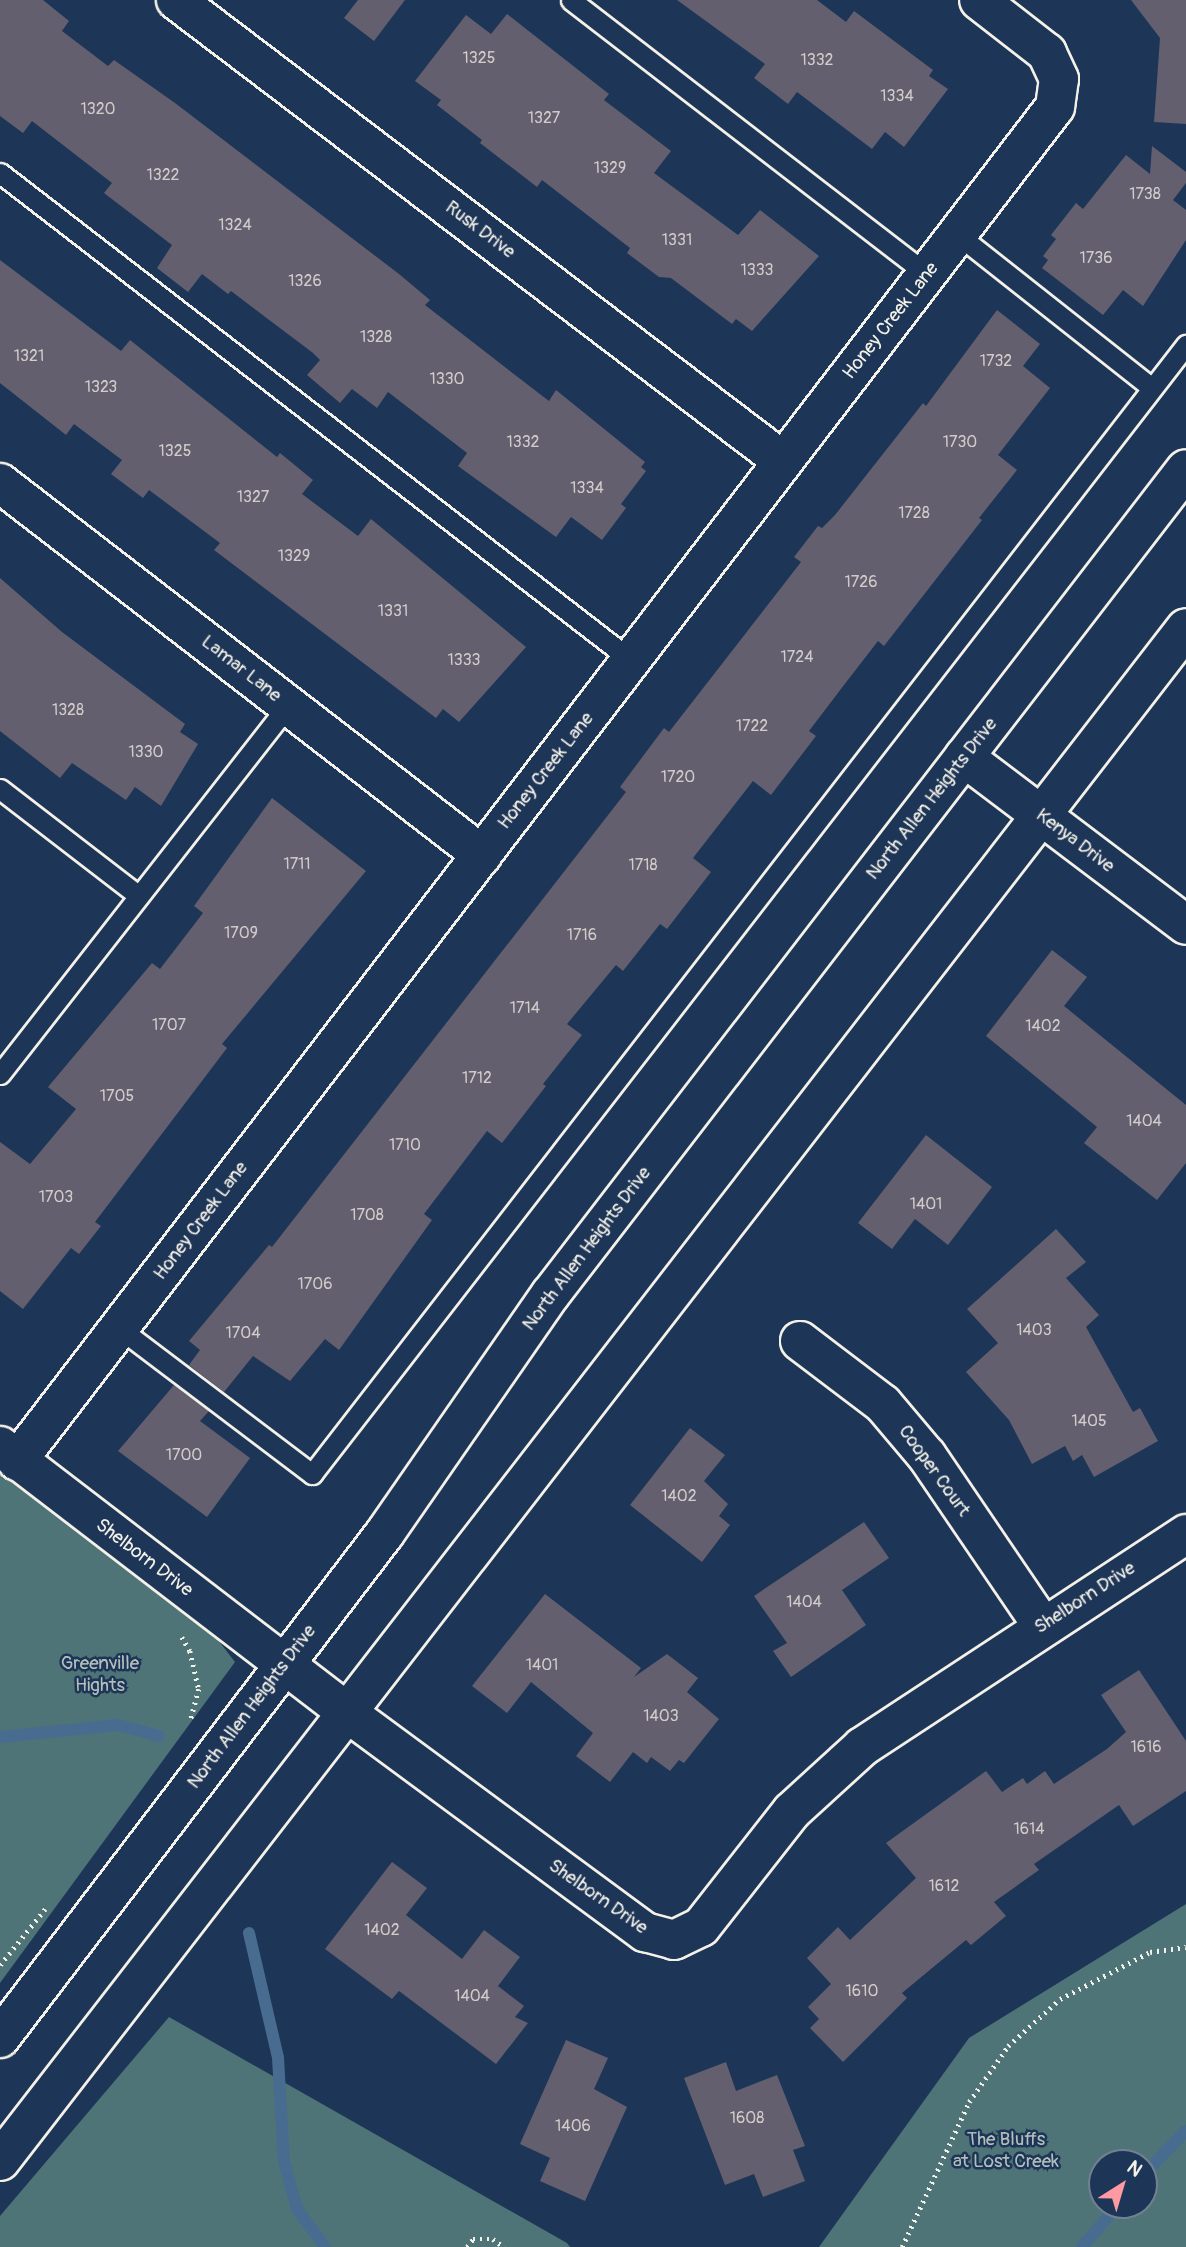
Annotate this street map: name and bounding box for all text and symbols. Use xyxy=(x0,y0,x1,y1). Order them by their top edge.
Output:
house number: 1325 xyxy=(463,48,495,68)
house number: 1332 xyxy=(800,50,834,70)
house number: 1334 xyxy=(880,86,914,106)
house number: 1320 xyxy=(80,99,116,119)
house number: 1327 xyxy=(528,108,560,128)
house number: 1329 xyxy=(594,158,626,178)
house number: 1322 xyxy=(146,165,180,185)
house number: 1738 xyxy=(1129,184,1161,204)
street label: Rusk Drive xyxy=(441,196,519,264)
house number: 1324 xyxy=(218,215,252,235)
house number: 1331 xyxy=(662,230,692,250)
house number: 1736 xyxy=(1080,248,1112,268)
street label: Honey Creek Lane xyxy=(838,258,944,384)
house number: 1333 xyxy=(740,260,774,280)
house number: 1326 xyxy=(288,271,322,291)
house number: 1328 xyxy=(360,327,392,347)
house number: 1321 xyxy=(14,346,44,366)
house number: 1732 xyxy=(980,351,1012,371)
house number: 1330 xyxy=(429,369,465,389)
house number: 1323 xyxy=(85,377,117,397)
house number: 1332 xyxy=(506,432,540,452)
house number: 1730 xyxy=(943,432,977,452)
house number: 1325 xyxy=(159,441,191,461)
house number: 1334 xyxy=(570,478,604,498)
house number: 1327 xyxy=(237,487,269,507)
house number: 1728 xyxy=(898,503,930,523)
house number: 1329 xyxy=(278,546,310,566)
house number: 1726 xyxy=(845,572,877,592)
house number: 1331 xyxy=(378,601,408,621)
street label: Lamar Lane xyxy=(196,631,286,707)
house number: 1724 xyxy=(781,647,813,667)
house number: 1333 xyxy=(447,650,481,670)
house number: 1328 xyxy=(52,700,84,720)
street label: Honey Creek Lane xyxy=(493,708,599,834)
street label: North Allen Heights Drive xyxy=(862,713,1002,885)
house number: 1722 xyxy=(736,716,768,736)
house number: 1330 xyxy=(128,742,164,762)
house number: 1720 xyxy=(661,767,695,787)
street label: Kenya Drive xyxy=(1031,804,1119,878)
house number: 1711 xyxy=(283,854,311,874)
house number: 1718 xyxy=(628,855,658,875)
house number: 1709 xyxy=(224,923,258,943)
house number: 1716 xyxy=(567,925,597,945)
house number: 1714 xyxy=(510,998,540,1018)
house number: 1707 xyxy=(152,1015,186,1035)
house number: 1402 xyxy=(1025,1016,1061,1036)
house number: 1712 xyxy=(462,1068,492,1088)
house number: 1705 xyxy=(100,1086,134,1106)
house number: 1404 xyxy=(1126,1111,1162,1131)
house number: 1710 xyxy=(389,1135,421,1155)
street label: Honey Creek Lane xyxy=(149,1157,253,1285)
street label: North Allen Heights Drive xyxy=(518,1163,656,1335)
house number: 1703 xyxy=(39,1187,73,1207)
house number: 1401 xyxy=(910,1194,942,1214)
house number: 1708 xyxy=(350,1205,384,1225)
house number: 1706 xyxy=(298,1274,332,1294)
house number: 1403 xyxy=(1016,1320,1052,1340)
house number: 1704 xyxy=(226,1323,260,1343)
house number: 1405 xyxy=(1071,1411,1107,1431)
street label: Cooper Court xyxy=(893,1421,975,1521)
house number: 1700 xyxy=(166,1445,202,1465)
house number: 1402 xyxy=(661,1486,697,1506)
street label: Shelborn Drive xyxy=(91,1514,197,1602)
street label: Shelborn Drive xyxy=(1030,1557,1140,1639)
house number: 1404 xyxy=(786,1592,822,1612)
street label: North Allen Heights Drive xyxy=(183,1621,321,1793)
park label: Greenville Hights xyxy=(61,1653,139,1697)
house number: 1401 xyxy=(526,1655,558,1675)
house number: 1403 xyxy=(643,1706,679,1726)
house number: 1616 xyxy=(1130,1737,1162,1757)
house number: 1614 xyxy=(1013,1819,1045,1839)
street label: Shelborn Drive xyxy=(544,1854,652,1940)
house number: 1612 xyxy=(929,1876,959,1896)
house number: 1402 xyxy=(364,1920,400,1940)
house number: 1610 xyxy=(846,1981,878,2001)
house number: 1404 xyxy=(454,1986,490,2006)
house number: 1608 xyxy=(730,2108,764,2128)
house number: 1406 xyxy=(555,2116,591,2136)
park label: The Bluffs at Lost Creek xyxy=(953,2129,1059,2173)
north arrow xyxy=(1088,2149,1158,2219)
text: N xyxy=(1122,2155,1147,2182)

